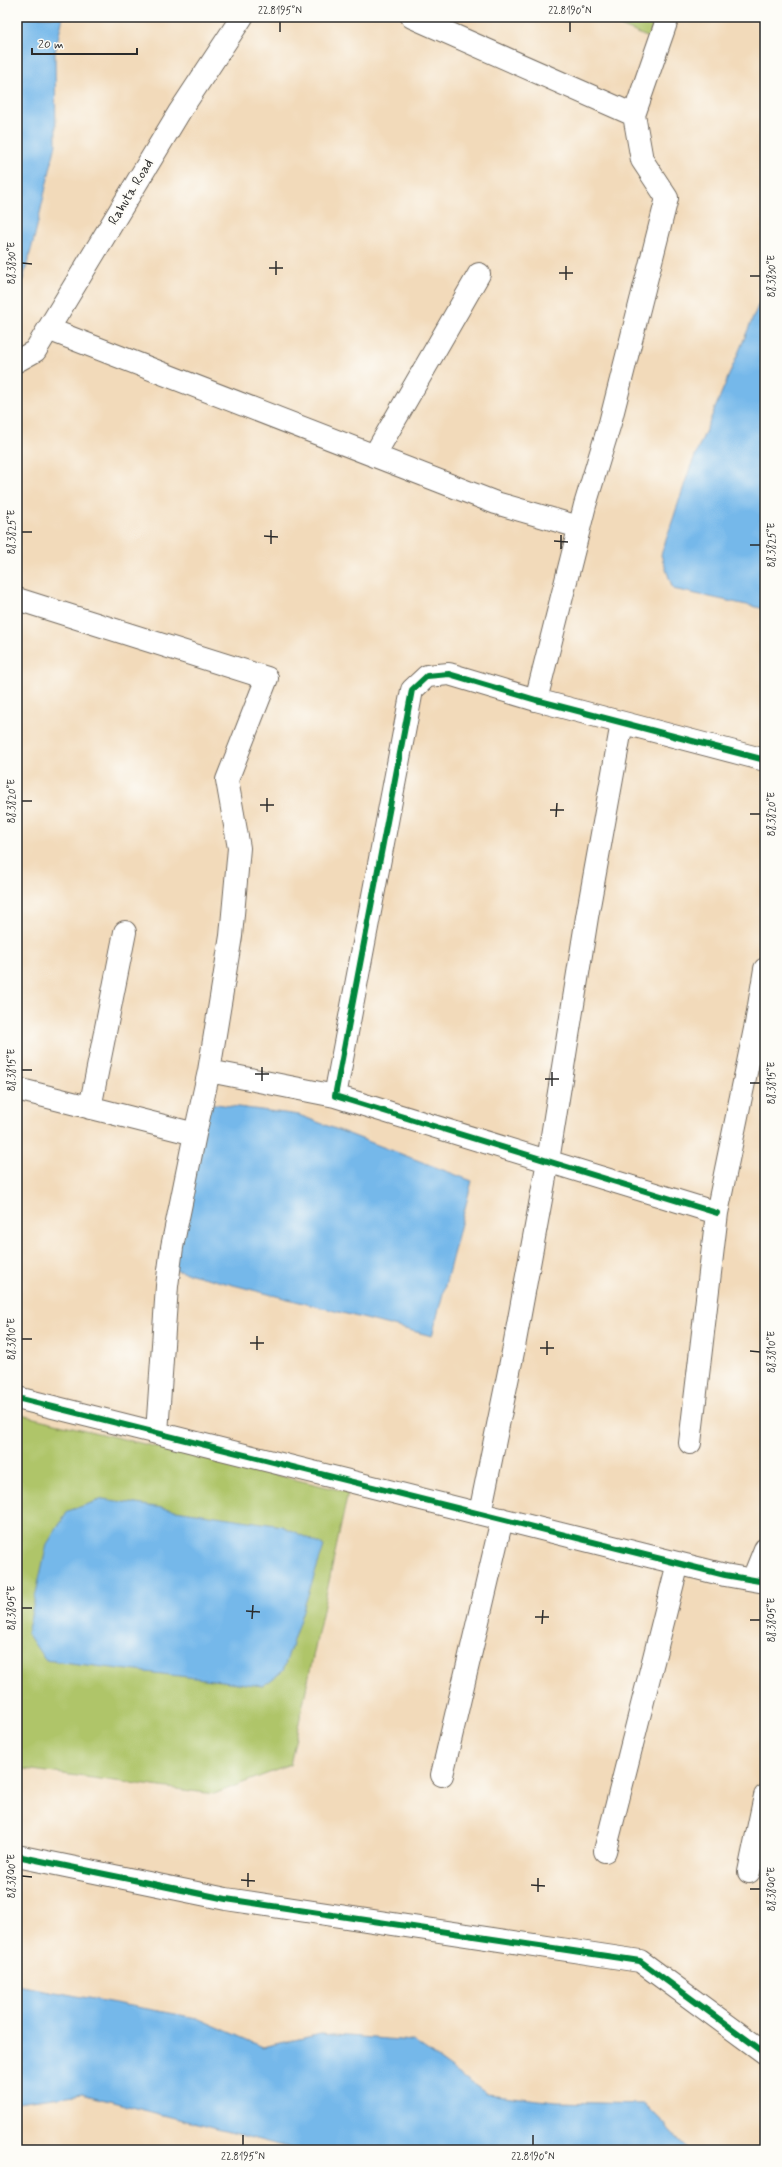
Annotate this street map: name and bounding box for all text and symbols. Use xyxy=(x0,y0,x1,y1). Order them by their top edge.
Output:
text: 22.8195°N xyxy=(258,4,302,18)
text: 22.8190°N xyxy=(548,4,592,18)
scale bar xyxy=(32,30,137,56)
text: 20 m xyxy=(38,37,64,53)
street label: Rahuta Road xyxy=(104,156,158,228)
text: 88.3830°E xyxy=(5,242,19,284)
text: 88.3830°E xyxy=(765,255,779,297)
text: 88.3825°E xyxy=(5,510,19,554)
text: 88.3825°E xyxy=(765,523,779,567)
text: 88.3820°E xyxy=(5,779,19,823)
text: 88.3820°E xyxy=(765,792,779,836)
text: 88.3815°E xyxy=(5,1049,19,1091)
text: 88.3815°E xyxy=(765,1062,779,1104)
text: 88.3810°E xyxy=(5,1318,19,1360)
text: 88.3810°E xyxy=(765,1331,779,1373)
text: 88.3805°E xyxy=(5,1585,19,1630)
text: 88.3805°E xyxy=(765,1597,779,1642)
text: 88.3800°E xyxy=(5,1854,19,1898)
text: 88.3800°E xyxy=(765,1867,779,1911)
text: 22.8195°N xyxy=(221,2150,265,2164)
text: 22.8190°N xyxy=(511,2150,555,2164)

